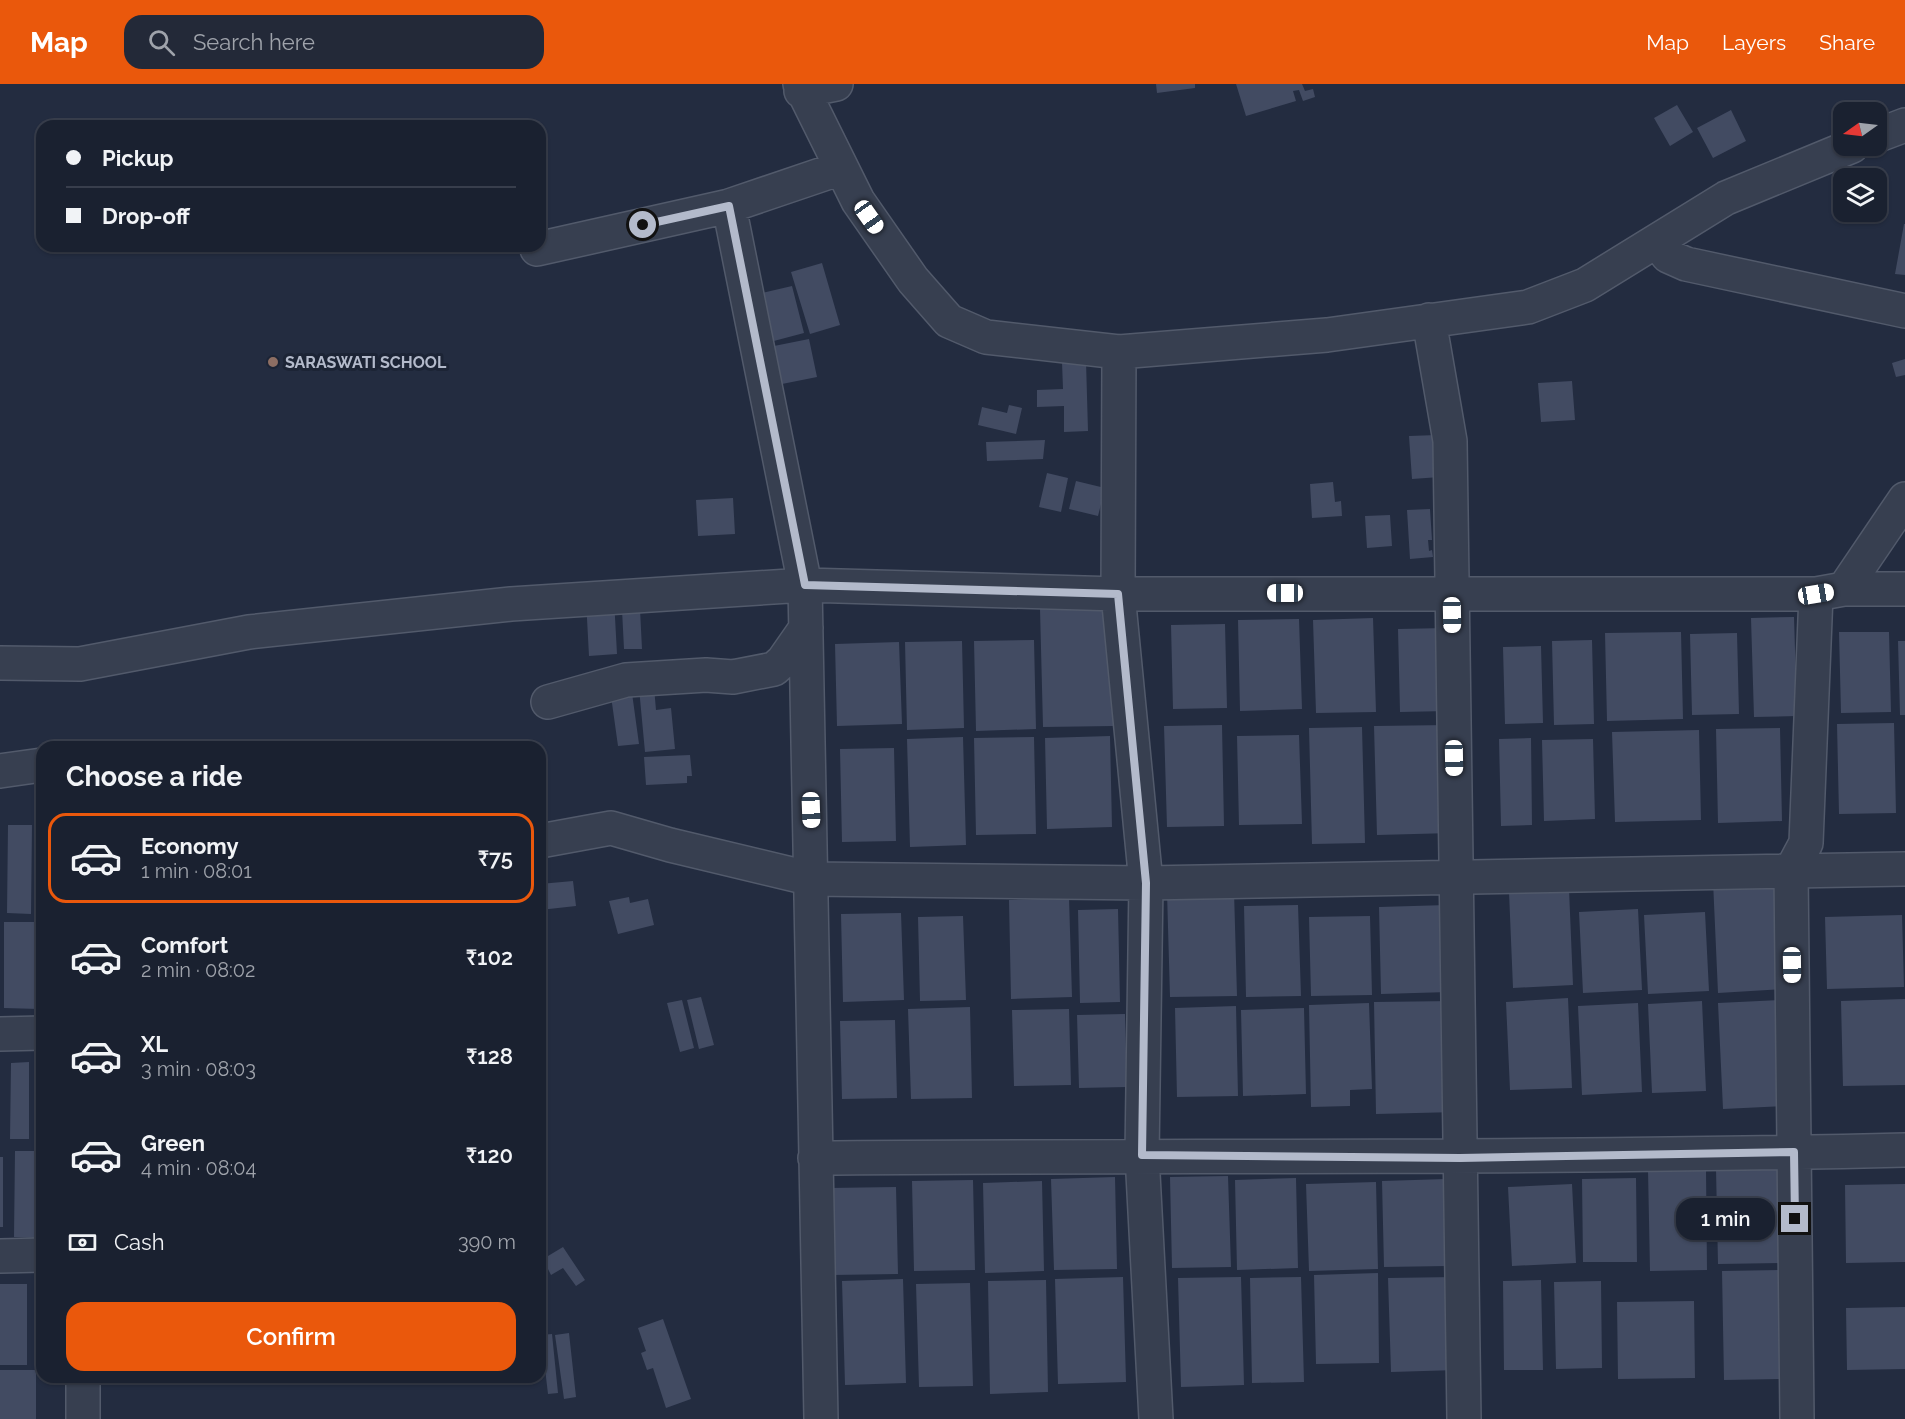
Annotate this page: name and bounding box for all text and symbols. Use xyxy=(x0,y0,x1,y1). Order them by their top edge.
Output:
search box xyxy=(124,15,544,69)
text: Map xyxy=(30,26,88,59)
icon: search xyxy=(145,26,178,59)
text: Search here xyxy=(193,29,315,55)
text: Map xyxy=(1646,30,1689,55)
text: Layers xyxy=(1722,30,1786,55)
text: Share xyxy=(1819,30,1875,55)
north arrow xyxy=(1833,102,1887,156)
map controls xyxy=(1833,102,1887,222)
text: Pickup xyxy=(102,145,174,171)
button: layers xyxy=(1833,168,1887,222)
car xyxy=(851,197,887,237)
text: Drop-off xyxy=(102,203,190,229)
route start xyxy=(629,211,656,238)
place label: SARASWATI SCHOOL xyxy=(285,353,447,372)
marker: SARASWATI SCHOOL xyxy=(266,355,280,369)
car xyxy=(1797,582,1835,606)
car xyxy=(1267,584,1303,602)
car xyxy=(1443,597,1461,633)
car xyxy=(1445,740,1463,776)
text: Choose a ride xyxy=(66,761,242,792)
car xyxy=(801,792,821,828)
icon: car xyxy=(69,831,123,885)
text: Economy xyxy=(141,833,239,859)
text: ₹75 xyxy=(478,845,513,871)
text: 1 min · 08:01 xyxy=(141,859,252,883)
icon: car xyxy=(69,930,123,984)
text: Comfort xyxy=(141,932,228,958)
text: ₹102 xyxy=(466,944,513,970)
car xyxy=(1783,947,1801,983)
text: 2 min · 08:02 xyxy=(141,958,255,982)
icon: car xyxy=(69,1029,123,1083)
text: XL xyxy=(141,1031,168,1057)
text: ₹128 xyxy=(466,1043,513,1069)
text: 3 min · 08:03 xyxy=(141,1057,256,1081)
icon: car xyxy=(69,1128,123,1182)
text: Green xyxy=(141,1130,205,1156)
text: ₹120 xyxy=(466,1142,513,1168)
text: 4 min · 08:04 xyxy=(141,1156,256,1180)
callout: 1 min xyxy=(1675,1198,1774,1240)
route end xyxy=(1781,1205,1808,1232)
text: 1 min xyxy=(1701,1207,1750,1231)
icon: cash xyxy=(66,1226,99,1259)
text: Cash xyxy=(114,1229,165,1255)
text: 390 m xyxy=(458,1230,516,1254)
button: Confirm xyxy=(66,1302,516,1371)

